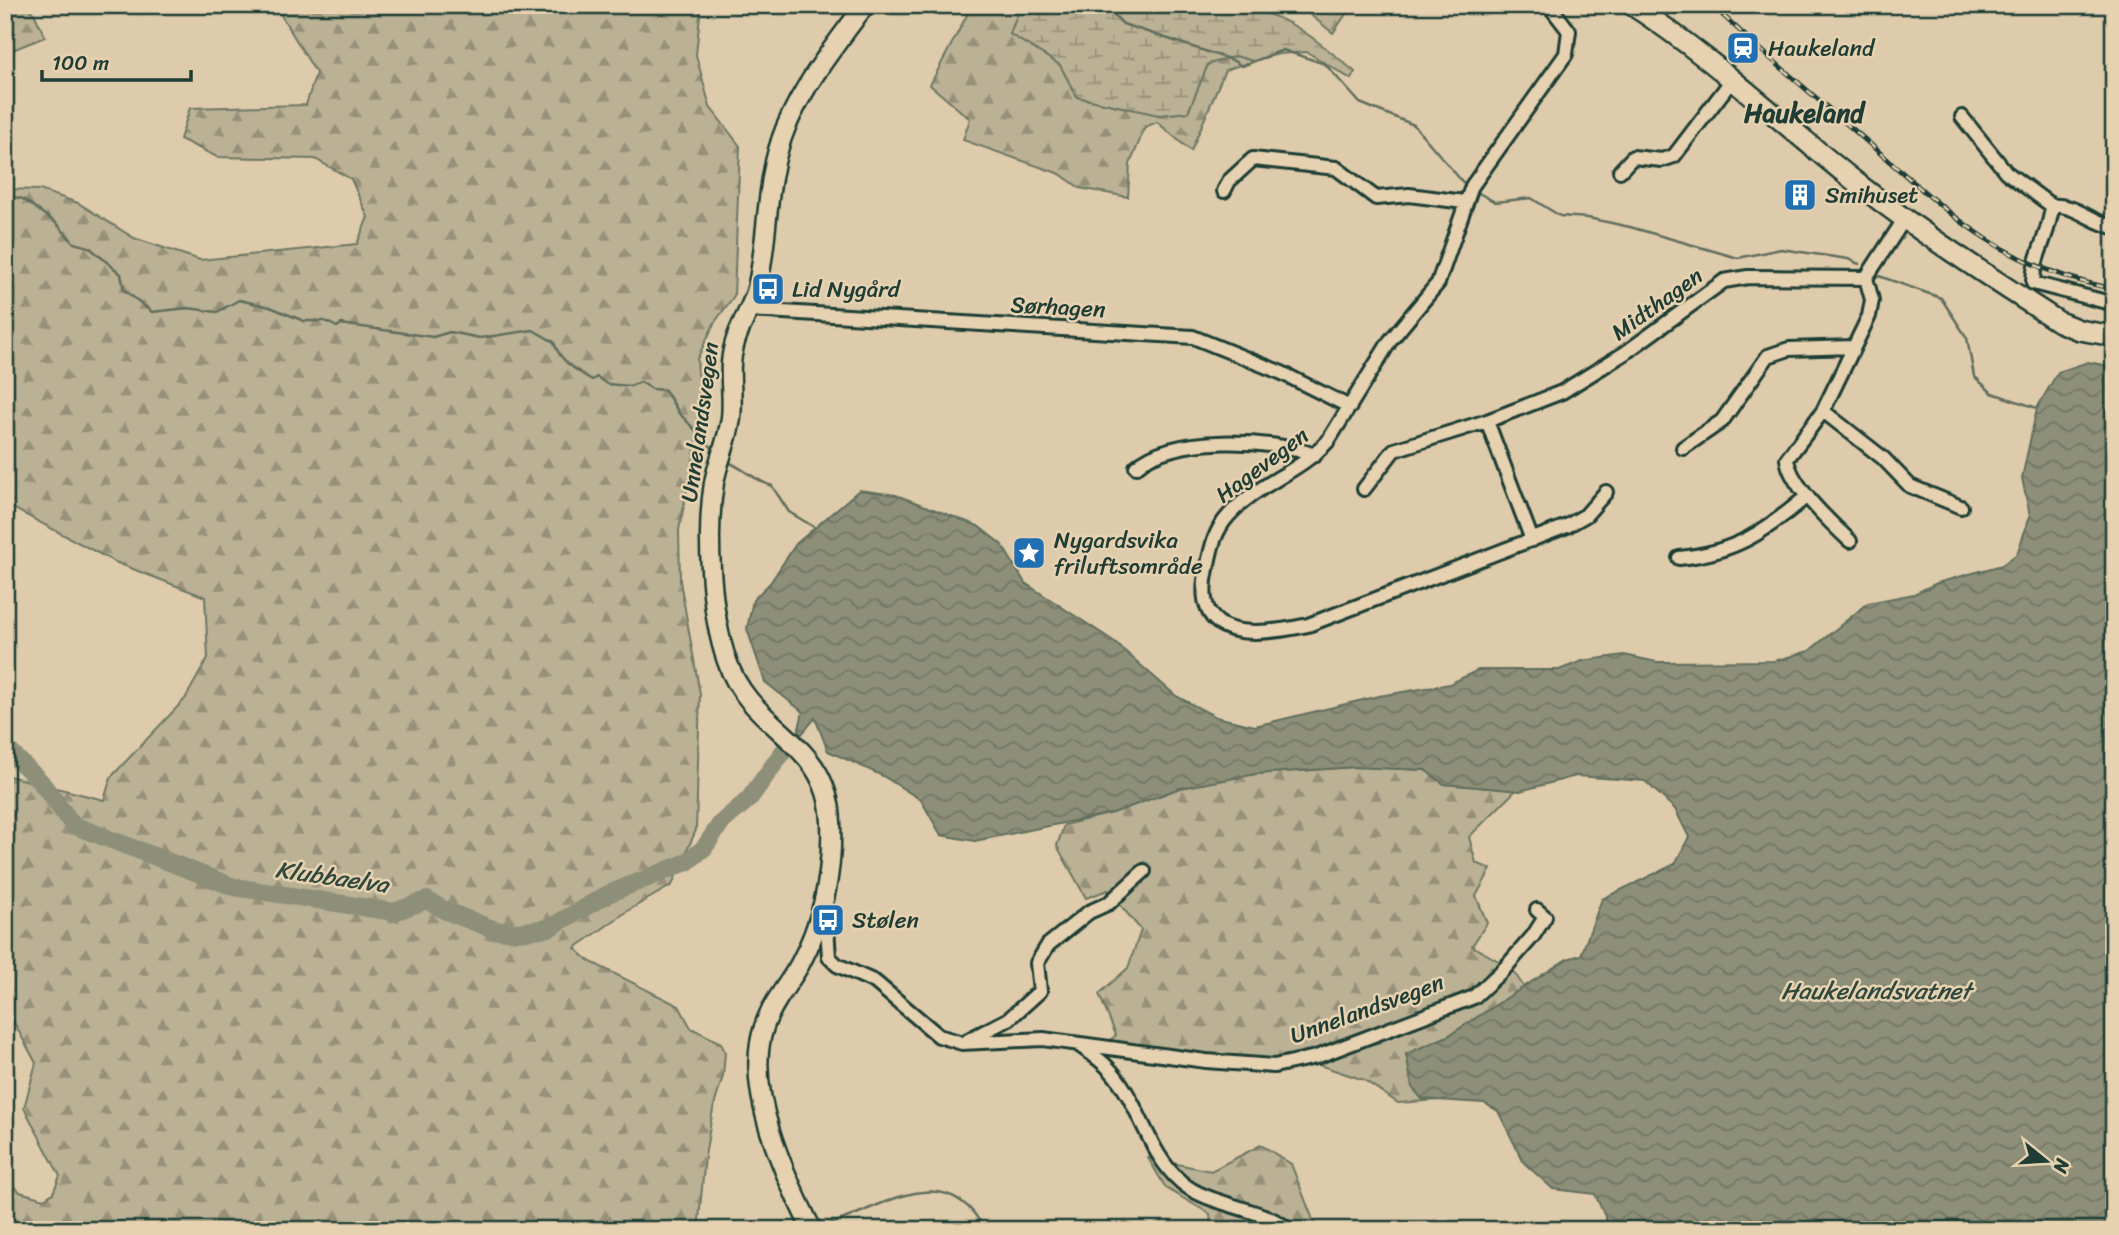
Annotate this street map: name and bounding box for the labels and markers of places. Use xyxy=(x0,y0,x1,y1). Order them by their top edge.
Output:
place label: Haukeland xyxy=(1768,28,1876,69)
station icon: Haukeland xyxy=(1724,29,1762,67)
place label: Smihuset xyxy=(1825,175,1918,216)
building icon: Smihuset xyxy=(1781,176,1819,214)
place label: Lid Nygård xyxy=(792,269,902,310)
bus stop icon: Lid Nygård xyxy=(749,270,787,308)
place label: Nygardsvika friluftsområde xyxy=(1054,520,1203,587)
place icon: Nygardsvika friluftsområde xyxy=(1010,534,1048,572)
place label: Stølen xyxy=(852,900,920,941)
bus stop icon: Stølen xyxy=(809,901,847,939)

